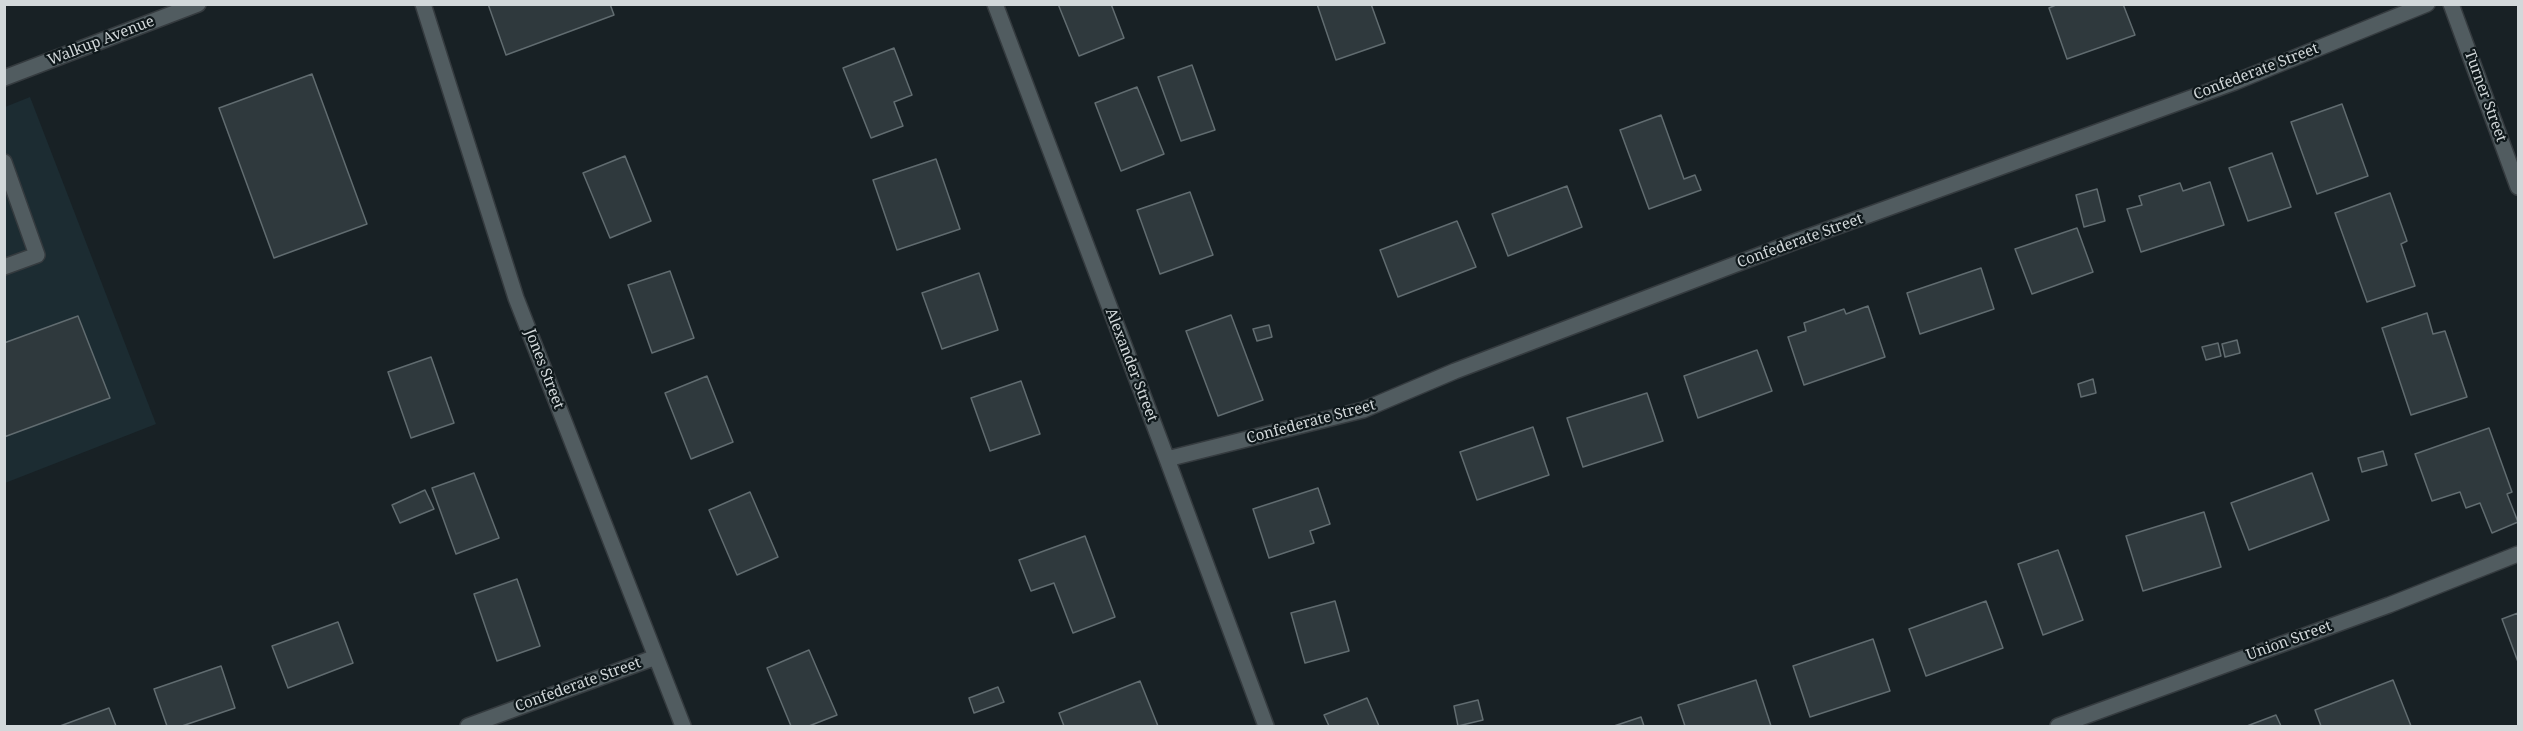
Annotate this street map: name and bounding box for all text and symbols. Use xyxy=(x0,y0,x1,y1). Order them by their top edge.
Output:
street label: Walkup Avenue xyxy=(45,12,157,70)
street label: Confederate Street xyxy=(2191,40,2321,104)
street label: Turner Street xyxy=(2460,48,2510,144)
street label: Confederate Street xyxy=(1735,210,1865,272)
street label: Alexander Street xyxy=(1101,306,1161,424)
street label: Jones Street xyxy=(521,326,567,412)
street label: Confederate Street xyxy=(1245,396,1377,448)
street label: Union Street xyxy=(2244,617,2334,665)
street label: Confederate Street xyxy=(513,654,643,716)

